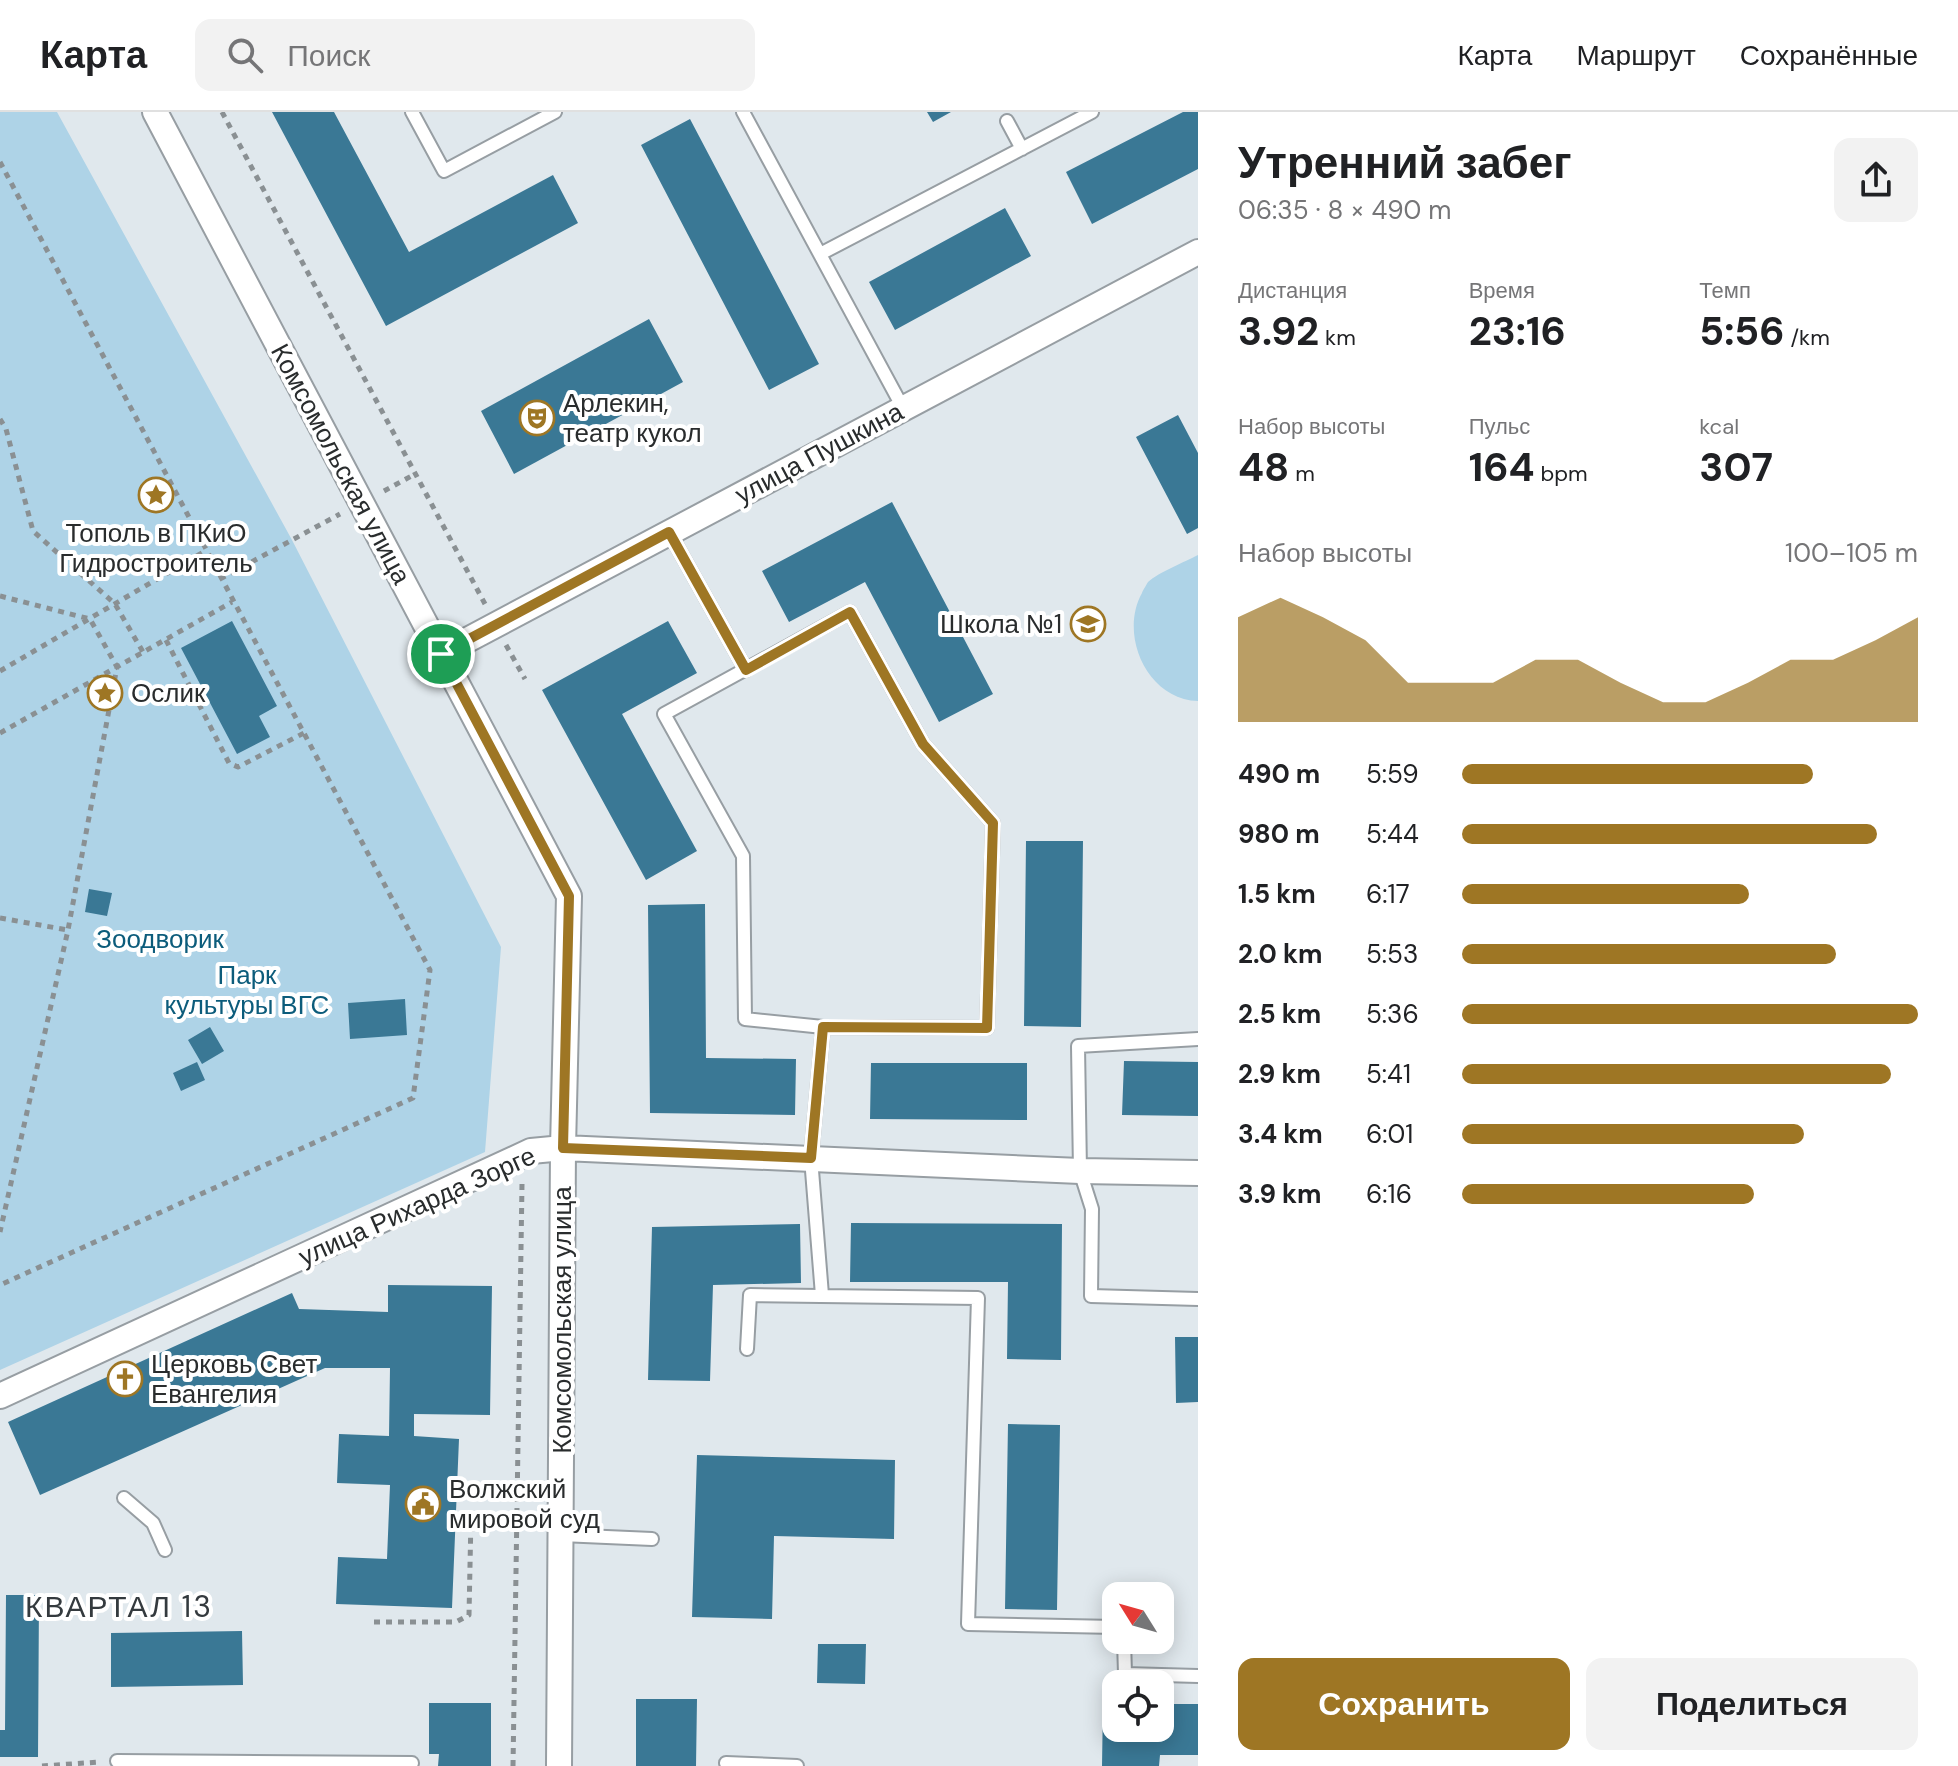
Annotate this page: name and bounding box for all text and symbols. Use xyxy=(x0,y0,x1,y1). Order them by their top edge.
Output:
search box xyxy=(195,19,755,91)
text: Карта xyxy=(40,30,147,80)
icon: search xyxy=(223,33,267,77)
text: Поиск xyxy=(287,36,370,75)
text: Карта xyxy=(1457,37,1532,74)
text: Маршрут xyxy=(1576,37,1696,74)
text: Сохранённые xyxy=(1740,37,1918,74)
text: Утренний забег xyxy=(1238,134,1572,192)
button: share xyxy=(1834,138,1918,222)
text: 06:35 · 8 × 490 m xyxy=(1238,193,1452,227)
text: Дистанция xyxy=(1238,276,1347,305)
text: Время xyxy=(1469,276,1535,305)
text: Темп xyxy=(1699,276,1751,305)
text: 3.92 xyxy=(1238,305,1319,357)
text: 23:16 xyxy=(1469,305,1566,357)
text: 5:56 xyxy=(1699,305,1785,357)
text: km xyxy=(1319,323,1356,352)
text: /km xyxy=(1785,323,1830,352)
street label: Комсомольская улица xyxy=(263,338,419,591)
place label: Арлекин, театр кукол xyxy=(563,386,702,450)
street label: улица Пушкина xyxy=(729,394,909,512)
theatre icon: Арлекин, театр кукол xyxy=(518,399,556,437)
text: Набор высоты xyxy=(1238,412,1385,441)
text: Пульс xyxy=(1469,412,1530,441)
text: kcal xyxy=(1699,412,1739,441)
text: 48 xyxy=(1238,441,1289,493)
text: 164 xyxy=(1469,441,1535,493)
text: 307 xyxy=(1699,441,1773,493)
text: m xyxy=(1289,459,1315,488)
text: bpm xyxy=(1535,459,1588,488)
place icon: Тополь в ПКиО Гидростроитель xyxy=(137,476,175,514)
place label: Тополь в ПКиО Гидростроитель xyxy=(59,516,253,580)
text: Набор высоты xyxy=(1238,536,1412,570)
text: 100–105 m xyxy=(1785,536,1918,570)
school or university icon: Школа №1 xyxy=(1069,605,1107,643)
place label: Школа №1 xyxy=(940,607,1062,641)
pin xyxy=(407,620,475,688)
icon: arrive xyxy=(419,632,463,676)
place icon: Ослик xyxy=(86,674,124,712)
place label: Ослик xyxy=(131,676,206,710)
text: 490 m xyxy=(1238,757,1320,791)
text: 5:59 xyxy=(1366,757,1419,791)
text: 980 m xyxy=(1238,817,1320,851)
text: 5:44 xyxy=(1366,817,1419,851)
text: 1.5 km xyxy=(1238,877,1316,911)
text: 6:17 xyxy=(1366,877,1410,911)
park label: Зоодворик xyxy=(96,922,224,956)
text: 2.0 km xyxy=(1238,937,1322,971)
text: 5:53 xyxy=(1366,937,1418,971)
park label: Парк культуры ВГС xyxy=(165,958,329,1022)
text: 2.5 km xyxy=(1238,997,1321,1031)
text: 5:36 xyxy=(1366,997,1419,1031)
text: 2.9 km xyxy=(1238,1057,1321,1091)
text: 5:41 xyxy=(1366,1057,1411,1091)
text: 3.4 km xyxy=(1238,1117,1323,1151)
text: 6:01 xyxy=(1366,1117,1413,1151)
street label: улица Рихарда Зорге xyxy=(293,1138,541,1274)
text: 3.9 km xyxy=(1238,1177,1322,1211)
text: 6:16 xyxy=(1366,1177,1412,1211)
street label: Комсомольская улица xyxy=(545,1186,579,1454)
place label: Церковь Свет Евангелия xyxy=(151,1347,317,1411)
church icon: Церковь Свет Евангелия xyxy=(106,1360,144,1398)
place label: Волжский мировой суд xyxy=(449,1472,600,1536)
public building icon: Волжский мировой суд xyxy=(404,1485,442,1523)
north arrow xyxy=(1102,1582,1174,1654)
map controls xyxy=(1102,1582,1174,1742)
district label: КВАРТАЛ 13 xyxy=(25,1587,213,1626)
button: Сохранить xyxy=(1238,1658,1570,1750)
button: Поделиться xyxy=(1586,1658,1918,1750)
button: locate xyxy=(1102,1670,1174,1742)

